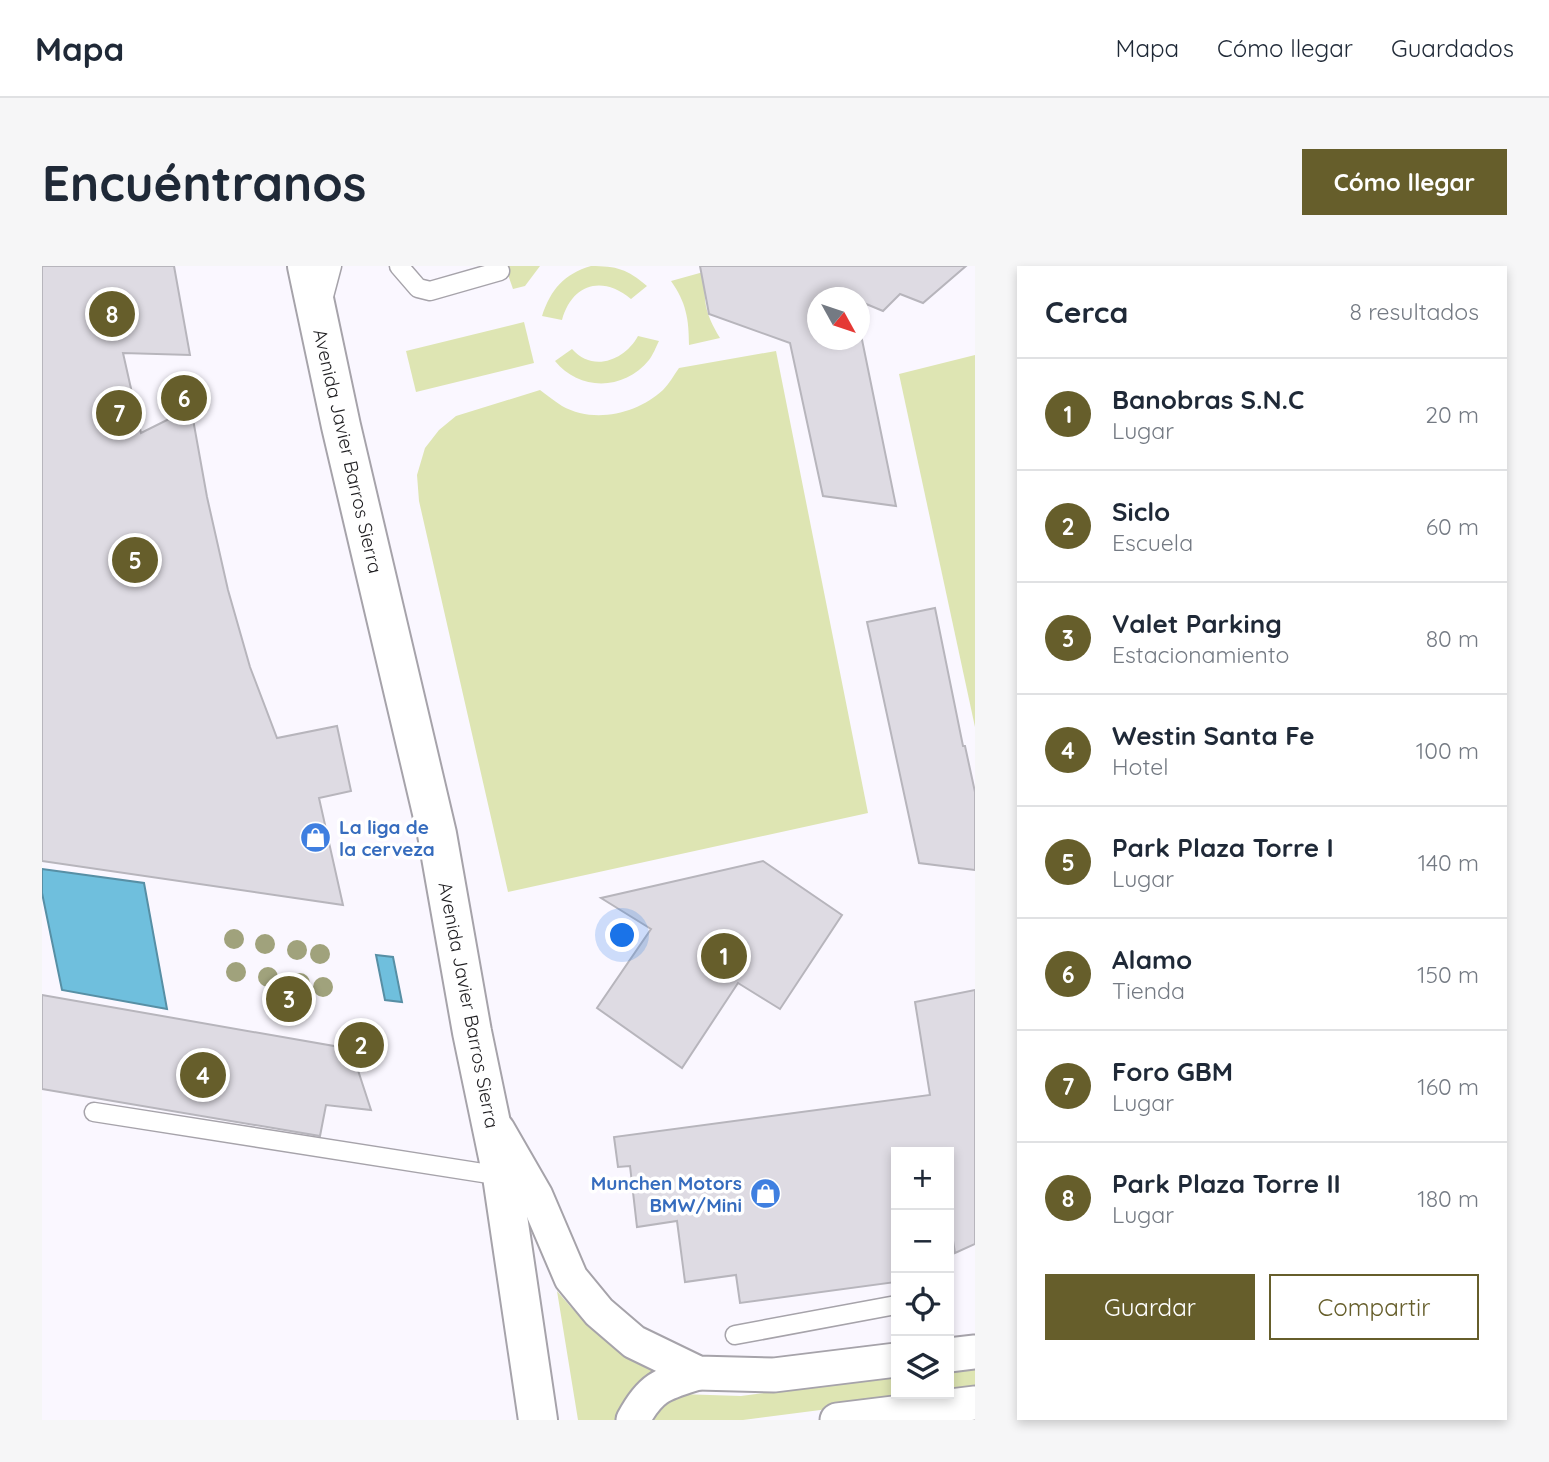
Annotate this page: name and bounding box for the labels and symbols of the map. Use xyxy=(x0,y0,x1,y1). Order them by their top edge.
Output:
north arrow xyxy=(807,287,870,350)
pin: 8 xyxy=(89,288,135,340)
street label: Avenida Javier Barros Sierra xyxy=(308,326,388,576)
pin: 6 xyxy=(161,372,207,424)
pin: 7 xyxy=(96,387,142,439)
pin: 5 xyxy=(112,534,158,586)
place label: La liga de la cerveza xyxy=(339,815,435,861)
shop icon: La liga de la cerveza xyxy=(299,821,333,855)
street label: Avenida Javier Barros Sierra xyxy=(433,880,505,1130)
your location xyxy=(605,918,639,952)
pin: 1 xyxy=(701,930,747,982)
pin: 3 xyxy=(266,973,312,1025)
pin: 2 xyxy=(338,1019,384,1071)
pin: 4 xyxy=(180,1049,226,1101)
place label: Munchen Motors BMW/Mini xyxy=(591,1171,742,1217)
shop icon: Munchen Motors BMW/Mini xyxy=(748,1177,782,1211)

